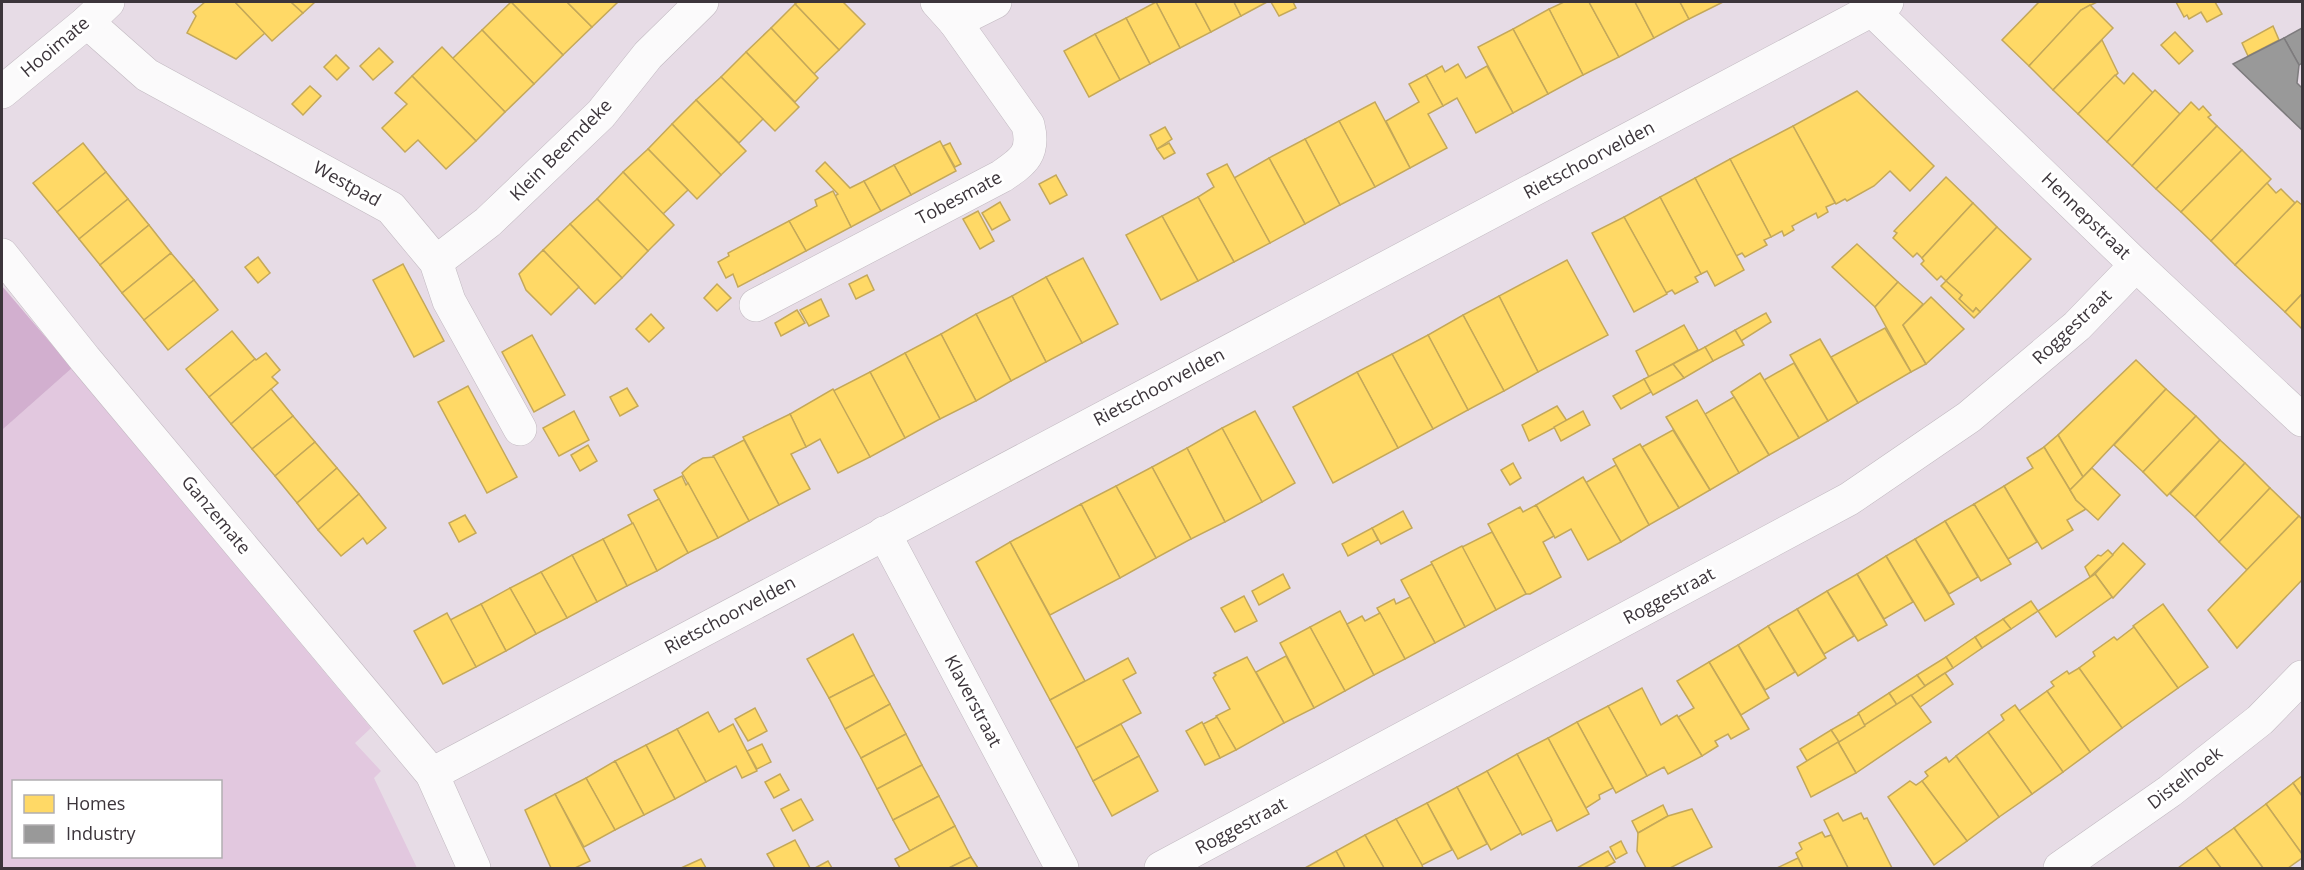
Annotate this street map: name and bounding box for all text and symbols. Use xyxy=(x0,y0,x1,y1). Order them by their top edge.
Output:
street label: Hooimate xyxy=(15,10,94,82)
street label: Klein Beemdeke xyxy=(504,93,617,206)
street label: Rietschoorvelden xyxy=(1519,114,1658,204)
street label: Westpad xyxy=(309,155,386,211)
street label: Tobesmate xyxy=(912,165,1006,230)
street label: Hennepstraat xyxy=(2037,167,2137,264)
street label: Roggestraat xyxy=(2026,283,2116,369)
street label: Rietschoorvelden xyxy=(1089,341,1228,431)
street label: Ganzemate xyxy=(177,470,257,559)
street label: Roggestraat xyxy=(1619,561,1718,629)
street label: Rietschoorvelden xyxy=(660,569,799,659)
street label: Klaverstraat xyxy=(940,650,1008,751)
street label: Distelhoek xyxy=(2142,740,2227,814)
legend xyxy=(12,780,222,858)
text: Homes xyxy=(66,791,125,815)
street label: Roggestraat xyxy=(1191,791,1290,859)
text: Industry xyxy=(66,821,136,845)

